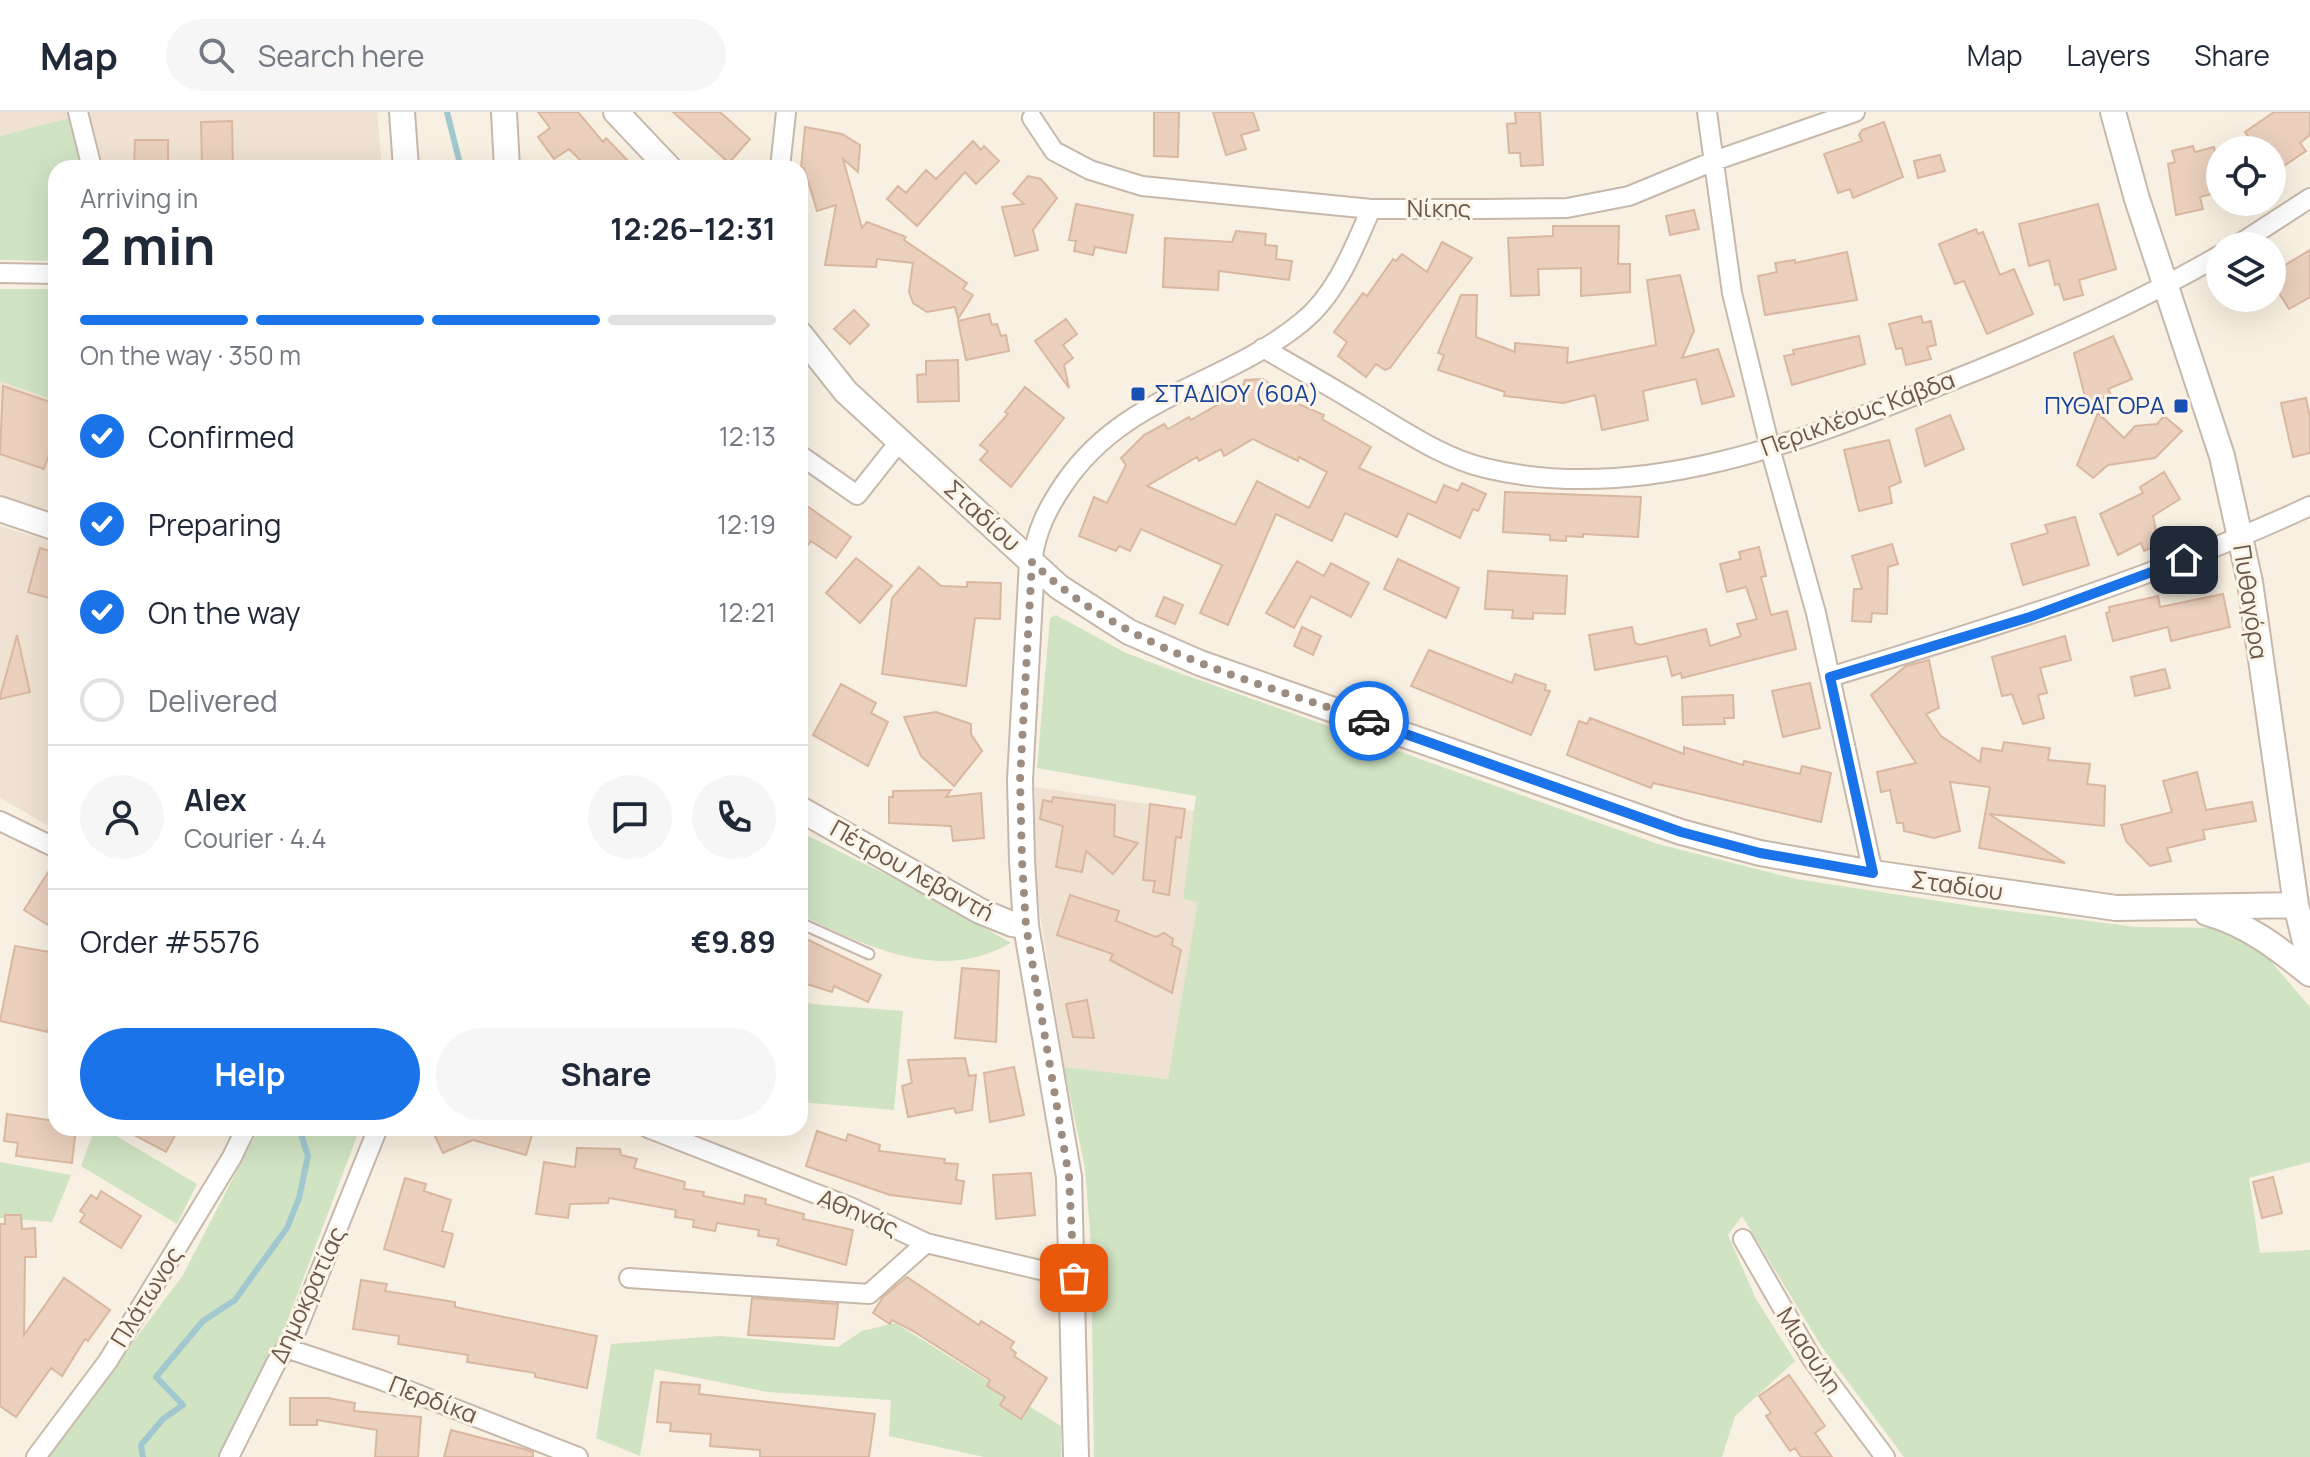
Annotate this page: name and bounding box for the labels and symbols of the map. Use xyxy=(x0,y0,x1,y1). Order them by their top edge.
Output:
street label: Νίκης xyxy=(1407,191,1471,224)
street label: Περικλέους Κάβδα xyxy=(1756,362,1959,463)
place label: ΣΤΑΔΙΟΥ (60A) xyxy=(1154,376,1319,409)
marker: ΣΤΑΔΙΟΥ (60A) xyxy=(1129,385,1147,403)
place label: ΠΥΘΑΓΟΡΑ xyxy=(2044,388,2165,421)
marker: ΠΥΘΑΓΟΡΑ xyxy=(2172,397,2190,415)
street label: Σταδίου xyxy=(938,472,1028,558)
pin xyxy=(2150,526,2218,594)
street label: Πυθαγόρα xyxy=(2226,542,2277,662)
courier xyxy=(1329,681,1409,761)
street label: Πέτρου Λεβαντή xyxy=(825,811,1000,928)
street label: Σταδίου xyxy=(1909,862,2005,907)
street label: Αθηνάς xyxy=(813,1180,904,1243)
street label: Δημοκρατίας xyxy=(261,1221,353,1368)
street label: Πλάτωνος xyxy=(102,1240,190,1353)
pin xyxy=(1040,1244,1108,1312)
street label: Μιαούλη xyxy=(1770,1300,1851,1400)
street label: Περδίκα xyxy=(385,1367,482,1431)

